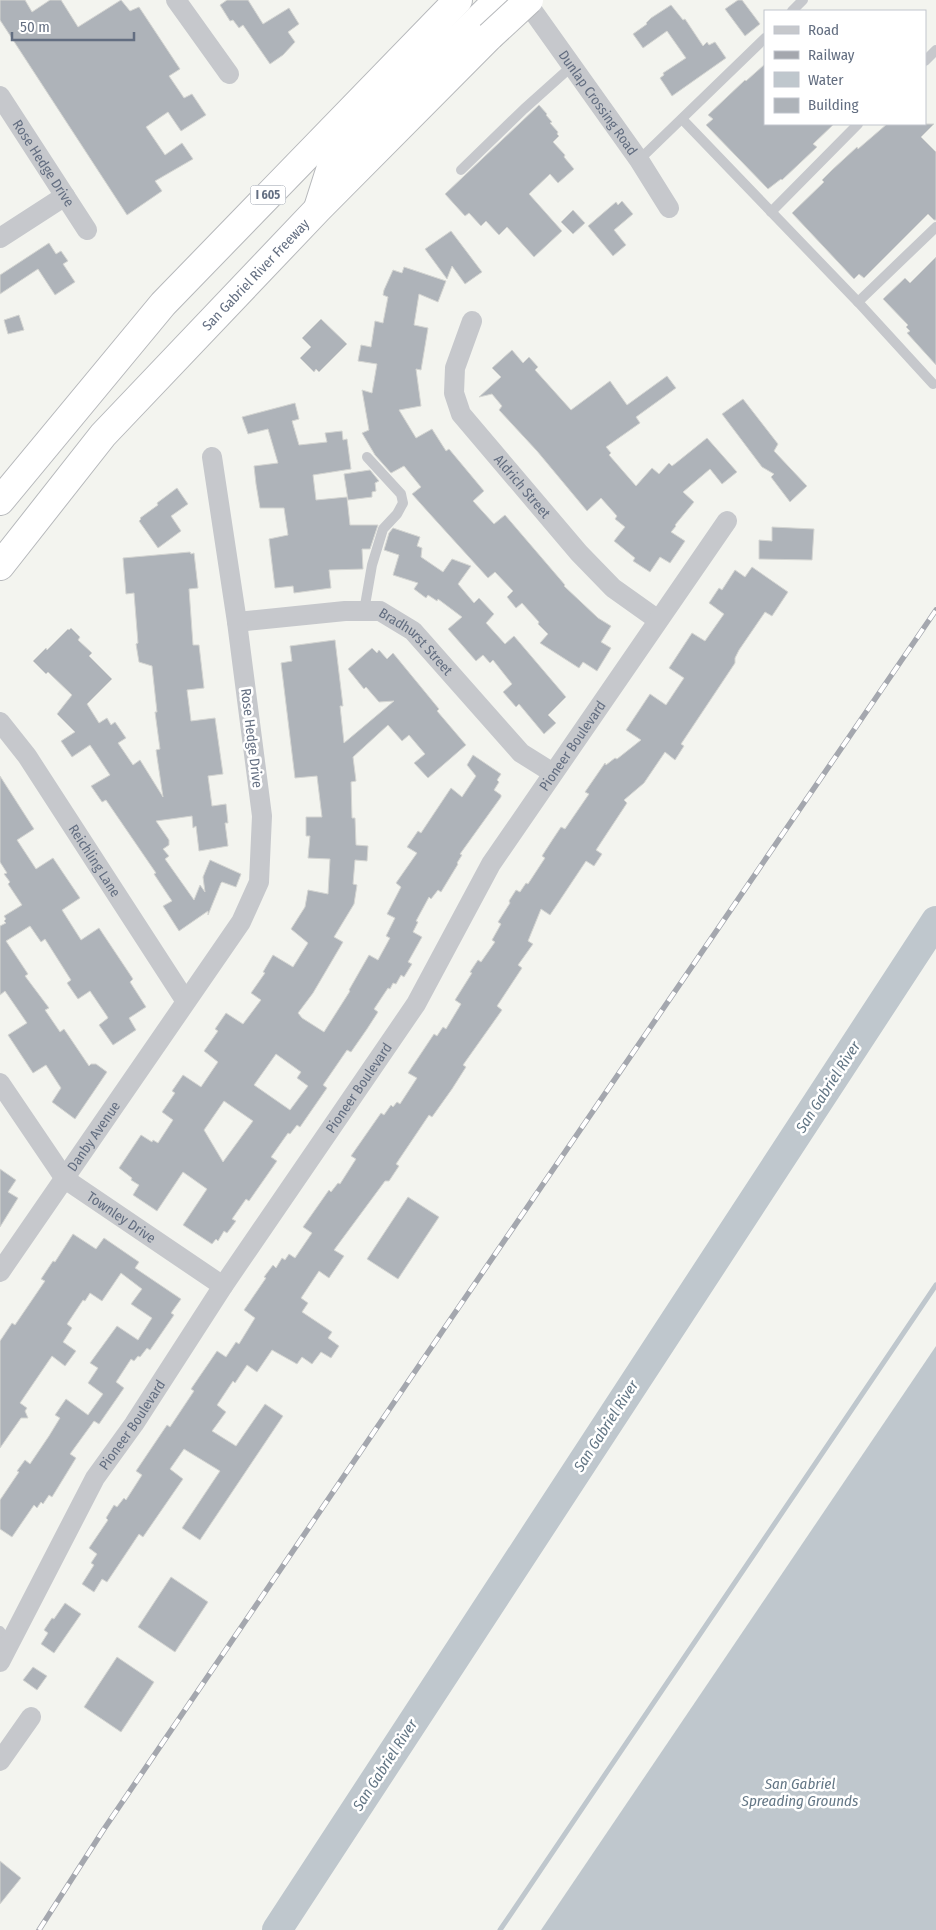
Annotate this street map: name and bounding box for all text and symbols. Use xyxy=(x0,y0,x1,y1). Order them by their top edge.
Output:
scale bar xyxy=(12,10,135,42)
legend xyxy=(764,10,926,125)
text: 50 m xyxy=(20,18,50,36)
text: Road xyxy=(808,21,839,39)
text: Railway xyxy=(808,46,855,64)
street label: Dunlap Crossing Road xyxy=(555,47,641,159)
text: Water xyxy=(808,71,844,89)
text: Building xyxy=(808,96,859,114)
street label: Rose Hedge Drive xyxy=(9,117,78,210)
road number: I 605 xyxy=(250,186,286,204)
street label: San Gabriel River Freeway xyxy=(199,215,313,334)
street label: Aldrich Street xyxy=(490,451,554,522)
street label: Bradhurst Street xyxy=(376,604,456,679)
street label: Rose Hedge Drive xyxy=(237,687,266,789)
street label: Pioneer Boulevard xyxy=(536,698,610,794)
street label: Reichling Lane xyxy=(65,821,124,900)
water label: San Gabriel River xyxy=(791,1037,865,1137)
street label: Pioneer Boulevard xyxy=(322,1040,396,1136)
street label: Danby Avenue xyxy=(64,1098,124,1175)
street label: Townley Drive xyxy=(83,1188,159,1247)
water label: San Gabriel River xyxy=(569,1376,643,1476)
street label: Pioneer Boulevard xyxy=(96,1377,169,1473)
water label: San Gabriel River xyxy=(348,1715,422,1815)
water label: San Gabriel Spreading Grounds xyxy=(741,1775,859,1810)

